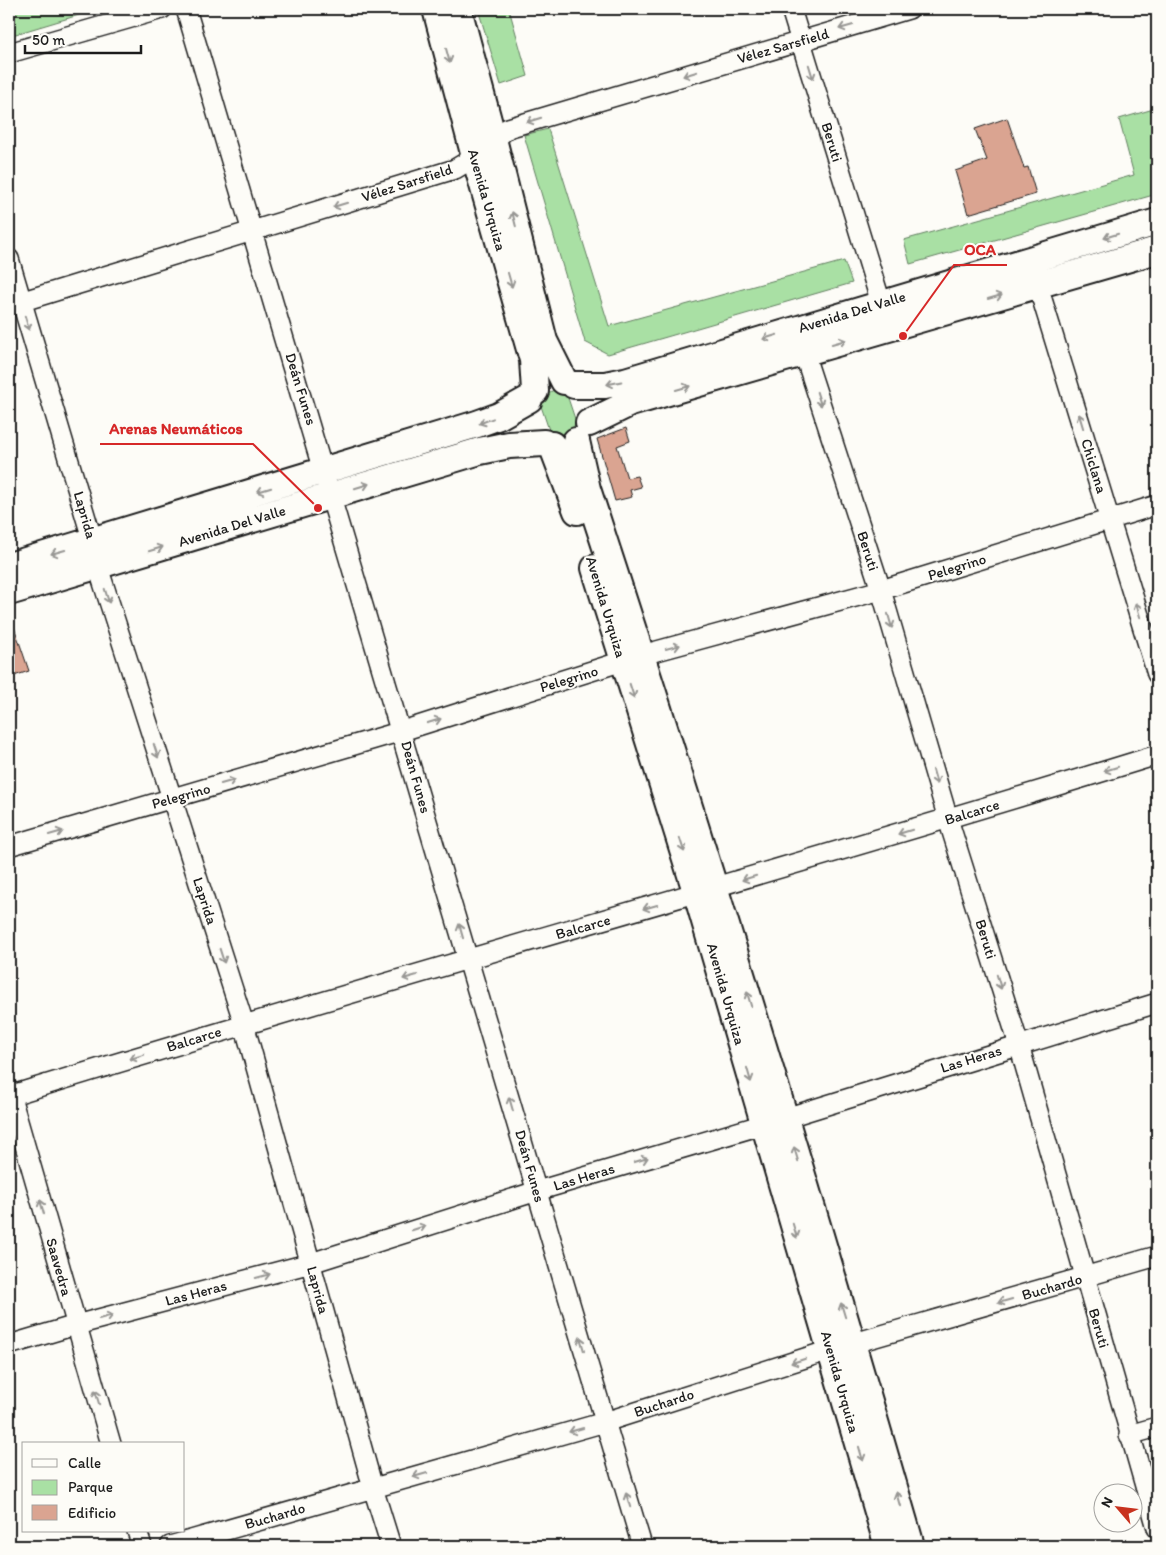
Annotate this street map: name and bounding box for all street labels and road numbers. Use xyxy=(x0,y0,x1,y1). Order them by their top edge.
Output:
street label: Vélez Sarsfield xyxy=(735,24,831,68)
street label: Beruti xyxy=(817,120,847,164)
street label: Avenida Urquiza xyxy=(464,147,510,253)
street label: Vélez Sarsfield xyxy=(359,160,455,206)
street label: Avenida Del Valle xyxy=(796,287,908,337)
street label: Deán Funes xyxy=(281,351,321,428)
street label: Chiclana xyxy=(1077,436,1111,496)
street label: Laprida xyxy=(70,489,100,541)
street label: Avenida Del Valle xyxy=(176,501,288,551)
street label: Beruti xyxy=(853,529,883,573)
street label: Pelegrino xyxy=(926,550,988,584)
street label: Avenida Urquiza xyxy=(582,554,630,660)
street label: Pelegrino xyxy=(538,662,600,696)
street label: Deán Funes xyxy=(397,739,435,816)
street label: Pelegrino xyxy=(150,779,212,813)
street label: Balcarce xyxy=(943,795,1001,829)
street label: Laprida xyxy=(189,875,221,927)
street label: Balcarce xyxy=(554,911,612,943)
street label: Beruti xyxy=(971,917,1001,961)
street label: Avenida Urquiza xyxy=(703,941,749,1047)
street label: Balcarce xyxy=(165,1022,223,1056)
street label: Las Heras xyxy=(938,1041,1004,1077)
street label: Deán Funes xyxy=(511,1128,549,1205)
street label: Las Heras xyxy=(551,1159,617,1195)
street label: Saavedra xyxy=(42,1236,76,1298)
street label: Laprida xyxy=(303,1264,333,1316)
street label: Buchardo xyxy=(1020,1270,1084,1304)
street label: Las Heras xyxy=(163,1276,229,1310)
street label: Beruti xyxy=(1085,1306,1113,1350)
street label: Avenida Urquiza xyxy=(817,1329,863,1435)
street label: Buchardo xyxy=(632,1385,696,1421)
street label: Buchardo xyxy=(243,1499,307,1533)

